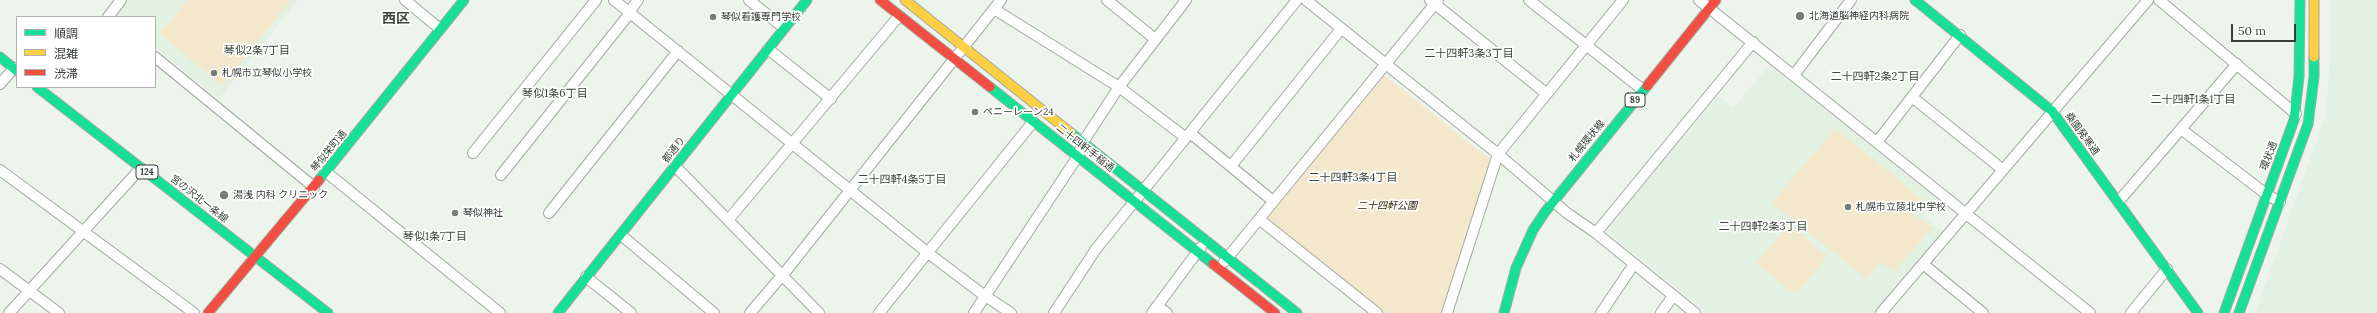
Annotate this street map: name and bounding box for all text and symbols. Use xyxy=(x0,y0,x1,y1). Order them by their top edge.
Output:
marker: 北海道脳神経内科病院 xyxy=(1794,10,1806,22)
place label: 北海道脳神経内科病院 xyxy=(1809,10,1909,22)
district label: 西区 xyxy=(382,11,410,27)
place label: 琴似看護専門学校 xyxy=(721,11,801,23)
marker: 琴似看護専門学校 xyxy=(708,12,718,22)
legend xyxy=(16,16,156,88)
scale bar xyxy=(2233,16,2298,42)
text: 50 m xyxy=(2238,23,2266,38)
text: 順調 xyxy=(54,26,78,41)
district label: 琴似2条7丁目 xyxy=(224,44,290,58)
text: 混雑 xyxy=(54,46,78,61)
district label: 二十四軒3条3丁目 xyxy=(1424,47,1514,61)
text: 渋滞 xyxy=(54,66,78,81)
place label: 札幌市立琴似小学校 xyxy=(222,67,312,79)
marker: 札幌市立琴似小学校 xyxy=(209,68,219,78)
district label: 二十四軒2条2丁目 xyxy=(1831,70,1919,84)
district label: 琴似1条6丁目 xyxy=(522,87,588,101)
road number: 89 xyxy=(1625,93,1645,107)
district label: 二十四軒1条1丁目 xyxy=(2150,93,2236,107)
place label: ペニーレーン24 xyxy=(983,106,1054,118)
marker: ペニーレーン24 xyxy=(970,107,980,117)
street label: 桑園発寒通 xyxy=(2062,110,2102,158)
street label: 札幌環状線 xyxy=(1567,118,1607,164)
street label: 二十四軒手稲通 xyxy=(1054,122,1116,174)
street label: 琴似栄町通 xyxy=(309,128,349,174)
street label: 都通り xyxy=(660,134,688,166)
street label: 環状通 xyxy=(2258,140,2280,172)
road number: 124 xyxy=(136,165,158,179)
district label: 二十四軒3条4丁目 xyxy=(1308,171,1398,185)
street label: 宮の沢北一条線 xyxy=(168,173,230,225)
district label: 二十四軒4条5丁目 xyxy=(858,173,946,187)
marker: 湯浅 内科 クリニック xyxy=(218,189,230,201)
place label: 湯浅 内科 クリニック xyxy=(233,189,328,201)
park label: 二十四軒公園 xyxy=(1357,200,1417,212)
place label: 札幌市立陵北中学校 xyxy=(1856,201,1946,213)
marker: 札幌市立陵北中学校 xyxy=(1843,202,1853,212)
place label: 琴似神社 xyxy=(463,207,503,219)
marker: 琴似神社 xyxy=(450,208,460,218)
district label: 二十四軒2条3丁目 xyxy=(1718,220,1808,234)
district label: 琴似1条7丁目 xyxy=(403,230,467,244)

